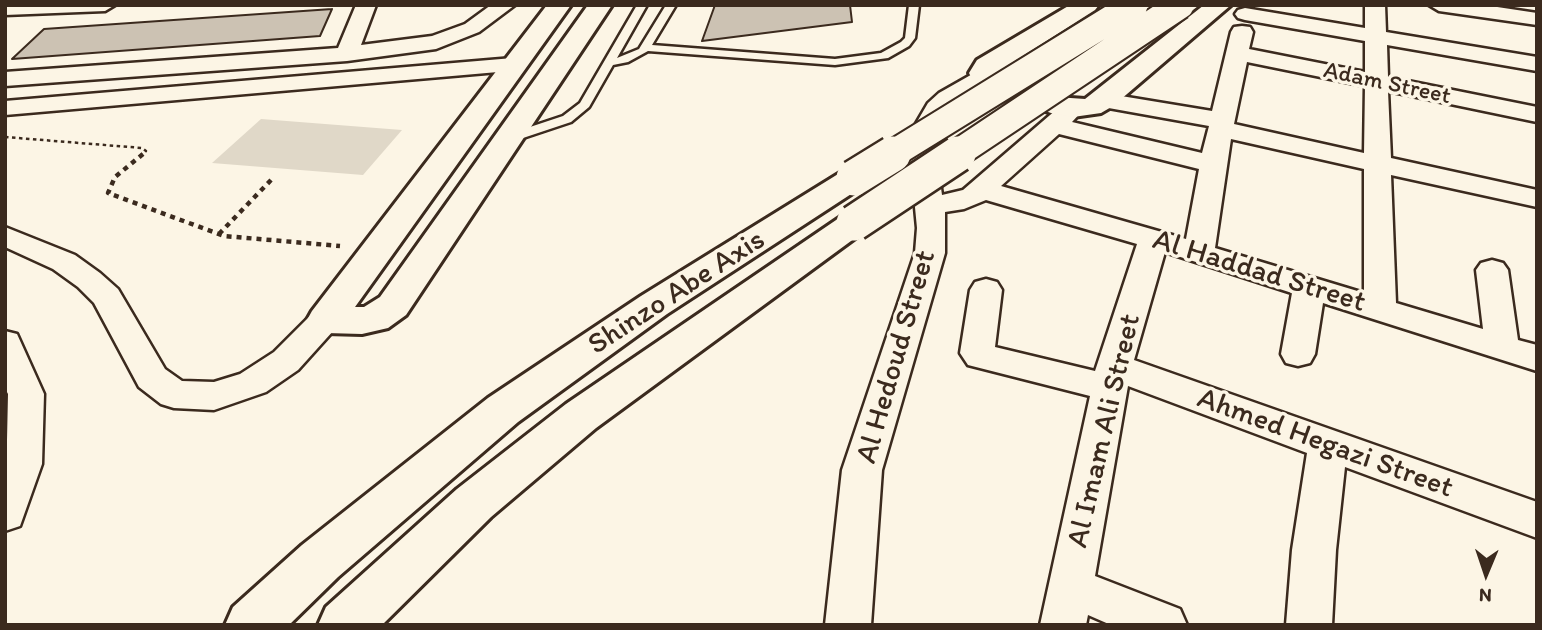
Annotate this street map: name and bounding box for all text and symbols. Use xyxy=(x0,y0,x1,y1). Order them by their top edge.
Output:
street label: Adam Street xyxy=(1321,56,1453,112)
street label: Shinzo Abe Axis xyxy=(582,222,772,364)
street label: Al Haddad Street xyxy=(1148,223,1370,321)
street label: Al Hedoud Street xyxy=(849,246,945,468)
street label: Al Imam Ali Street xyxy=(1061,311,1149,551)
street label: Ahmed Hegazi Street xyxy=(1192,381,1458,507)
north arrow xyxy=(1451,539,1521,609)
text: N xyxy=(1478,584,1492,607)

